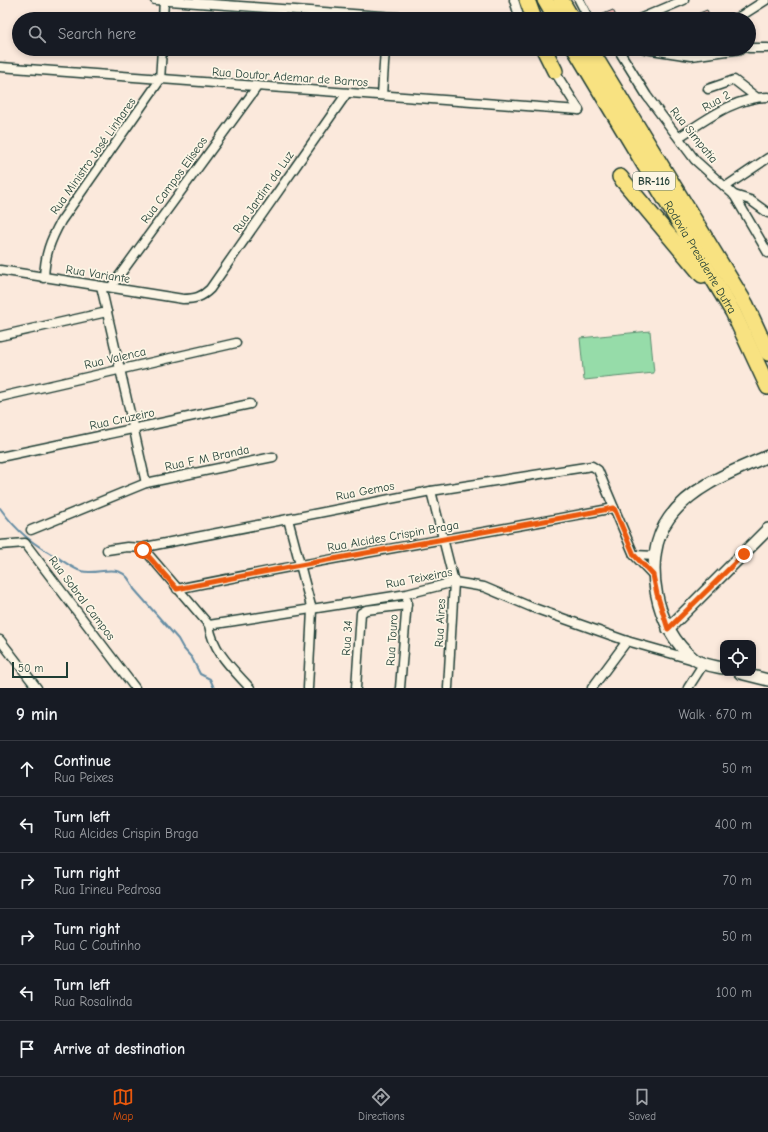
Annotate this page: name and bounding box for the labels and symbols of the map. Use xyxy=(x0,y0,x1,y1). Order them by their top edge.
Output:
street label: Rua Doutor Ademar de Barros xyxy=(211,65,369,89)
street label: Rua 2 xyxy=(700,88,732,114)
street label: Rua Ministro José Linhares xyxy=(47,95,139,217)
street label: Rua Simpatia xyxy=(667,104,721,166)
street label: Rua Campos Eliseos xyxy=(138,134,210,226)
street label: Rua Jardim da Luz xyxy=(230,148,297,235)
road number: BR-116 xyxy=(633,172,675,190)
street label: Rodovia Presidente Dutra xyxy=(661,198,739,316)
street label: Rua Variante xyxy=(65,262,131,286)
street label: Rua Valenca xyxy=(83,344,147,372)
street label: Rua Cruzeiro xyxy=(88,405,156,433)
street label: Rua F M Branda xyxy=(164,442,250,474)
street label: Rua Gemos xyxy=(335,478,395,504)
street label: Rua Alcides Crispin Braga xyxy=(326,518,460,554)
route start xyxy=(134,541,152,559)
route end xyxy=(735,545,753,563)
street label: Rua Sobral Campos xyxy=(46,553,118,643)
street label: Rua Teixeiras xyxy=(385,565,453,591)
street label: Rua Aires xyxy=(432,598,448,648)
street label: Rua Touro xyxy=(383,614,401,666)
street label: Rua 34 xyxy=(339,620,355,656)
scale bar xyxy=(12,660,68,679)

